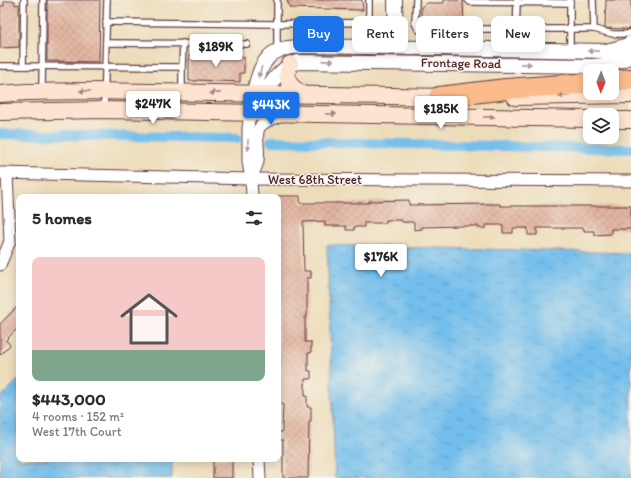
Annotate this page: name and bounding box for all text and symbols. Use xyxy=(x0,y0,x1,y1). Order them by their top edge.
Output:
chip: Buy xyxy=(293,16,344,52)
chip: Rent xyxy=(352,16,408,52)
chip: Filters xyxy=(416,16,483,52)
chip: New xyxy=(491,16,545,52)
pin: $189K xyxy=(188,34,244,68)
text: $189K xyxy=(199,39,233,54)
one-way arrow xyxy=(586,48,599,54)
street label: Frontage Road xyxy=(421,55,501,71)
one-way arrow xyxy=(322,58,335,64)
one-way arrow xyxy=(520,61,532,68)
north arrow xyxy=(583,64,619,100)
map controls xyxy=(583,64,619,144)
one-way arrow xyxy=(257,67,263,79)
one-way arrow xyxy=(78,88,91,94)
one-way arrow xyxy=(208,90,221,96)
pin: $247K xyxy=(125,91,181,125)
pin: $443K xyxy=(243,92,299,126)
one-way arrow xyxy=(557,93,570,99)
text: $247K xyxy=(135,96,171,111)
pin: $185K xyxy=(413,96,469,130)
text: $443K xyxy=(252,97,290,112)
text: $185K xyxy=(424,101,458,116)
button: layers xyxy=(583,108,619,144)
one-way arrow xyxy=(325,110,337,117)
one-way arrow xyxy=(483,114,496,120)
one-way arrow xyxy=(245,139,251,152)
street label: West 68th Street xyxy=(268,172,362,187)
icon: filters xyxy=(243,207,265,229)
text: 5 homes xyxy=(32,208,92,228)
pin: $176K xyxy=(353,244,409,278)
text: $176K xyxy=(364,249,398,264)
icon: home xyxy=(113,283,185,355)
text: $443,000 xyxy=(32,389,106,409)
text: 4 rooms · 152 m² xyxy=(32,409,124,424)
text: West 17th Court xyxy=(32,424,122,439)

